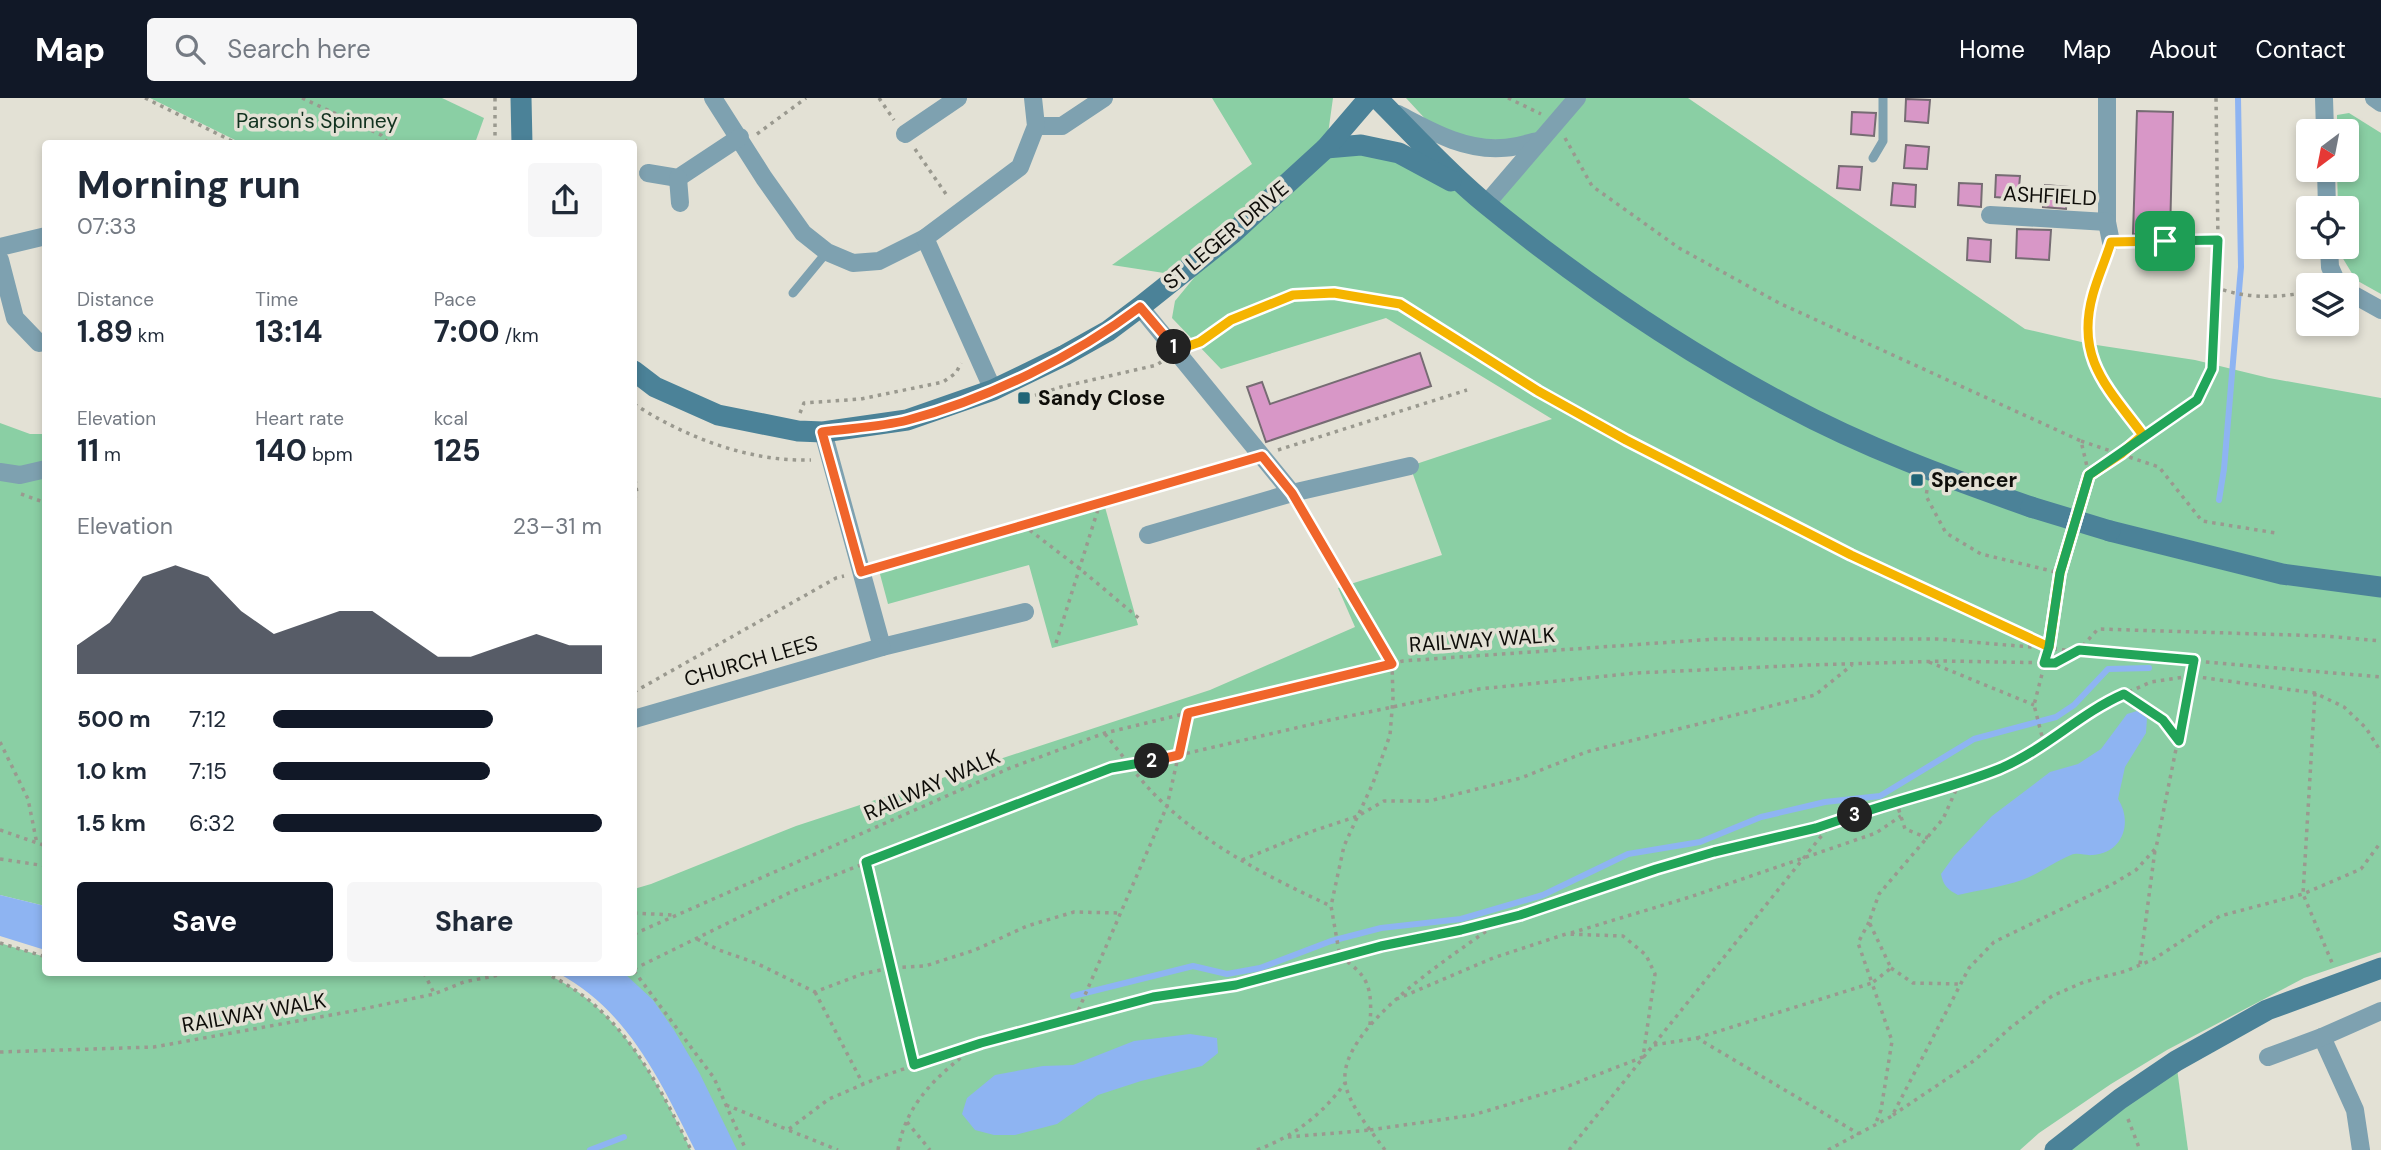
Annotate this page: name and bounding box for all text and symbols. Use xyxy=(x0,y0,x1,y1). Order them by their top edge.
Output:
search box xyxy=(147,18,637,81)
text: Map xyxy=(35,28,105,71)
icon: search xyxy=(171,30,209,68)
text: Search here xyxy=(227,32,371,66)
text: Home xyxy=(1959,34,2025,65)
text: Map xyxy=(2063,34,2111,65)
text: About xyxy=(2149,34,2218,65)
text: Contact xyxy=(2256,34,2346,65)
park label: Parson's Spinney xyxy=(236,107,398,135)
north arrow xyxy=(2296,119,2359,182)
map controls xyxy=(2296,119,2359,336)
text: Morning run xyxy=(77,160,301,210)
button: share xyxy=(528,163,602,237)
street label: ST LEGER DRIVE xyxy=(1157,174,1295,296)
street label: ASHFIELD xyxy=(2002,180,2098,212)
button: locate xyxy=(2296,196,2359,259)
text: 07:33 xyxy=(77,211,137,241)
pin xyxy=(2135,211,2195,271)
icon: arrive xyxy=(2146,222,2184,260)
button: layers xyxy=(2296,273,2359,336)
text: Distance xyxy=(77,287,154,312)
text: Time xyxy=(255,287,298,312)
text: Pace xyxy=(434,287,476,312)
text: 1.89 xyxy=(77,312,133,351)
text: 13:14 xyxy=(255,312,322,351)
text: 7:00 xyxy=(434,312,500,351)
text: km xyxy=(133,323,164,348)
text: /km xyxy=(500,323,539,348)
pin: 1 xyxy=(1156,330,1192,364)
text: 1 xyxy=(1170,334,1177,359)
place label: Sandy Close xyxy=(1038,384,1165,412)
marker: Sandy Close xyxy=(1016,390,1032,406)
text: Elevation xyxy=(77,406,156,431)
text: Heart rate xyxy=(255,406,344,431)
text: kcal xyxy=(434,406,468,431)
text: 11 xyxy=(77,431,99,470)
text: 140 xyxy=(255,431,307,470)
text: 125 xyxy=(434,431,481,470)
text: m xyxy=(99,442,121,467)
text: bpm xyxy=(307,442,353,467)
place label: Spencer xyxy=(1931,466,2017,494)
marker: Spencer xyxy=(1909,472,1925,488)
text: Elevation xyxy=(77,511,173,541)
text: 23–31 m xyxy=(513,511,602,541)
street label: RAILWAY WALK xyxy=(1408,621,1556,659)
street label: CHURCH LEES xyxy=(681,629,821,693)
text: 500 m xyxy=(77,704,151,734)
text: 7:12 xyxy=(189,704,226,734)
street label: RAILWAY WALK xyxy=(860,742,1004,828)
pin: 2 xyxy=(1134,744,1170,778)
text: 2 xyxy=(1146,748,1157,773)
text: 1.0 km xyxy=(77,756,147,786)
text: 7:15 xyxy=(189,756,227,786)
pin: 3 xyxy=(1838,798,1872,832)
text: 3 xyxy=(1849,802,1860,827)
text: 1.5 km xyxy=(77,808,146,838)
text: 6:32 xyxy=(189,808,235,838)
button: Save xyxy=(77,882,333,962)
button: Share xyxy=(347,882,602,962)
street label: RAILWAY WALK xyxy=(180,987,328,1039)

